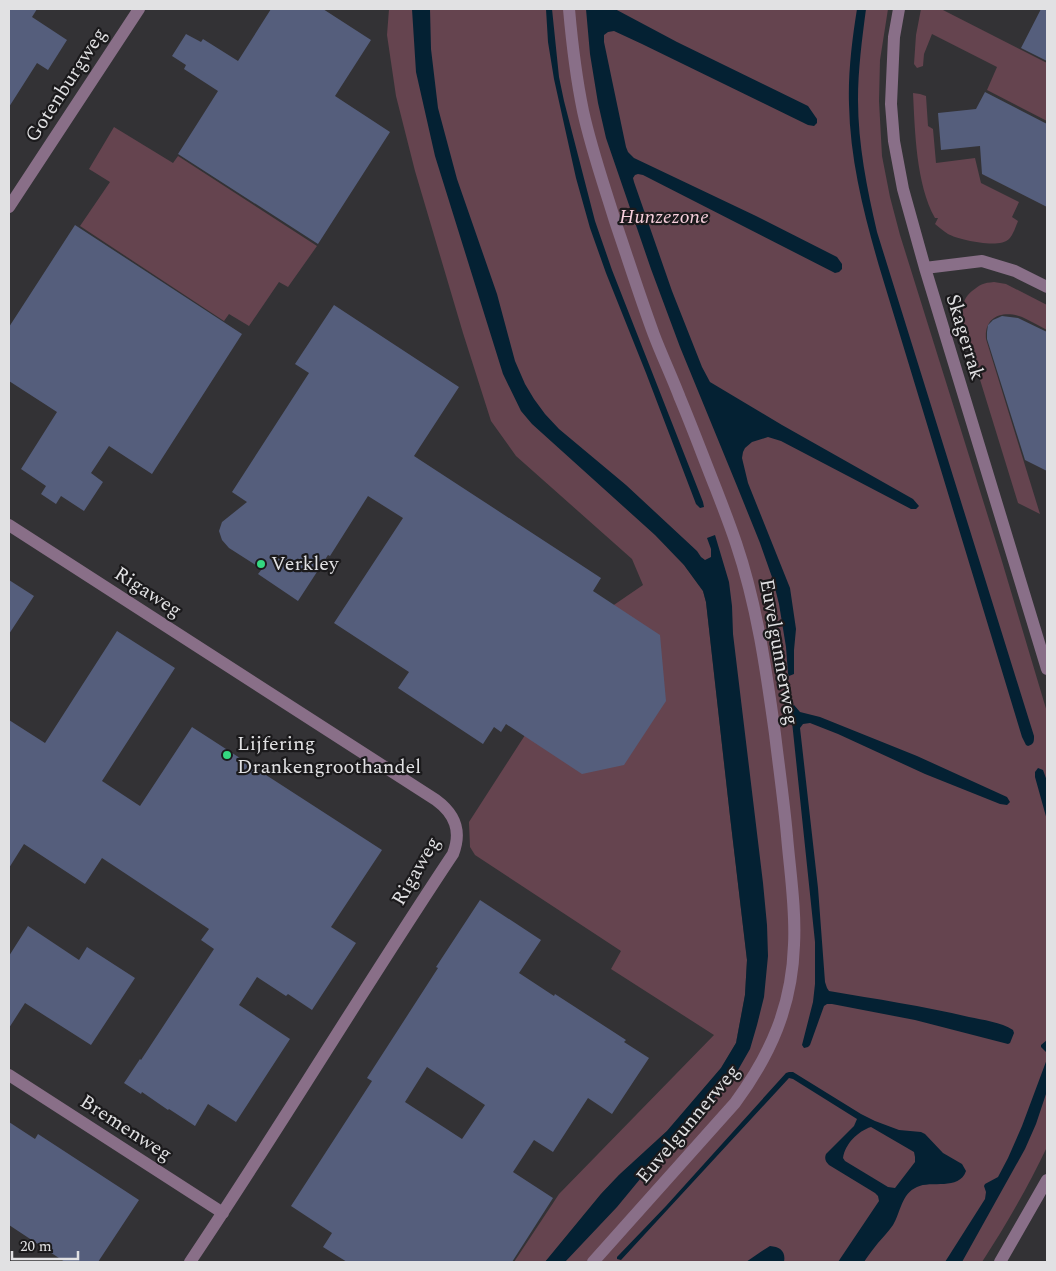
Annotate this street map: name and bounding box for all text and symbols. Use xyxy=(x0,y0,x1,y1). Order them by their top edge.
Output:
street label: Gotenburgweg xyxy=(18,22,114,148)
park label: Hunzezone xyxy=(619,202,709,232)
street label: Skagerrak xyxy=(938,290,992,384)
place label: Verkley xyxy=(271,549,340,579)
marker: Verkley xyxy=(255,558,267,570)
street label: Rigaweg xyxy=(108,559,188,625)
street label: Euvelgunnerweg xyxy=(751,576,807,728)
place label: Lijfering Drankengroothandel xyxy=(237,729,421,782)
marker: Lijfering Drankengroothandel xyxy=(221,749,233,761)
street label: Rigaweg xyxy=(384,831,448,911)
street label: Euvelgunnerweg xyxy=(629,1058,747,1190)
street label: Bremenweg xyxy=(74,1087,178,1169)
scale bar xyxy=(12,1228,79,1260)
text: 20 m xyxy=(20,1235,52,1258)

